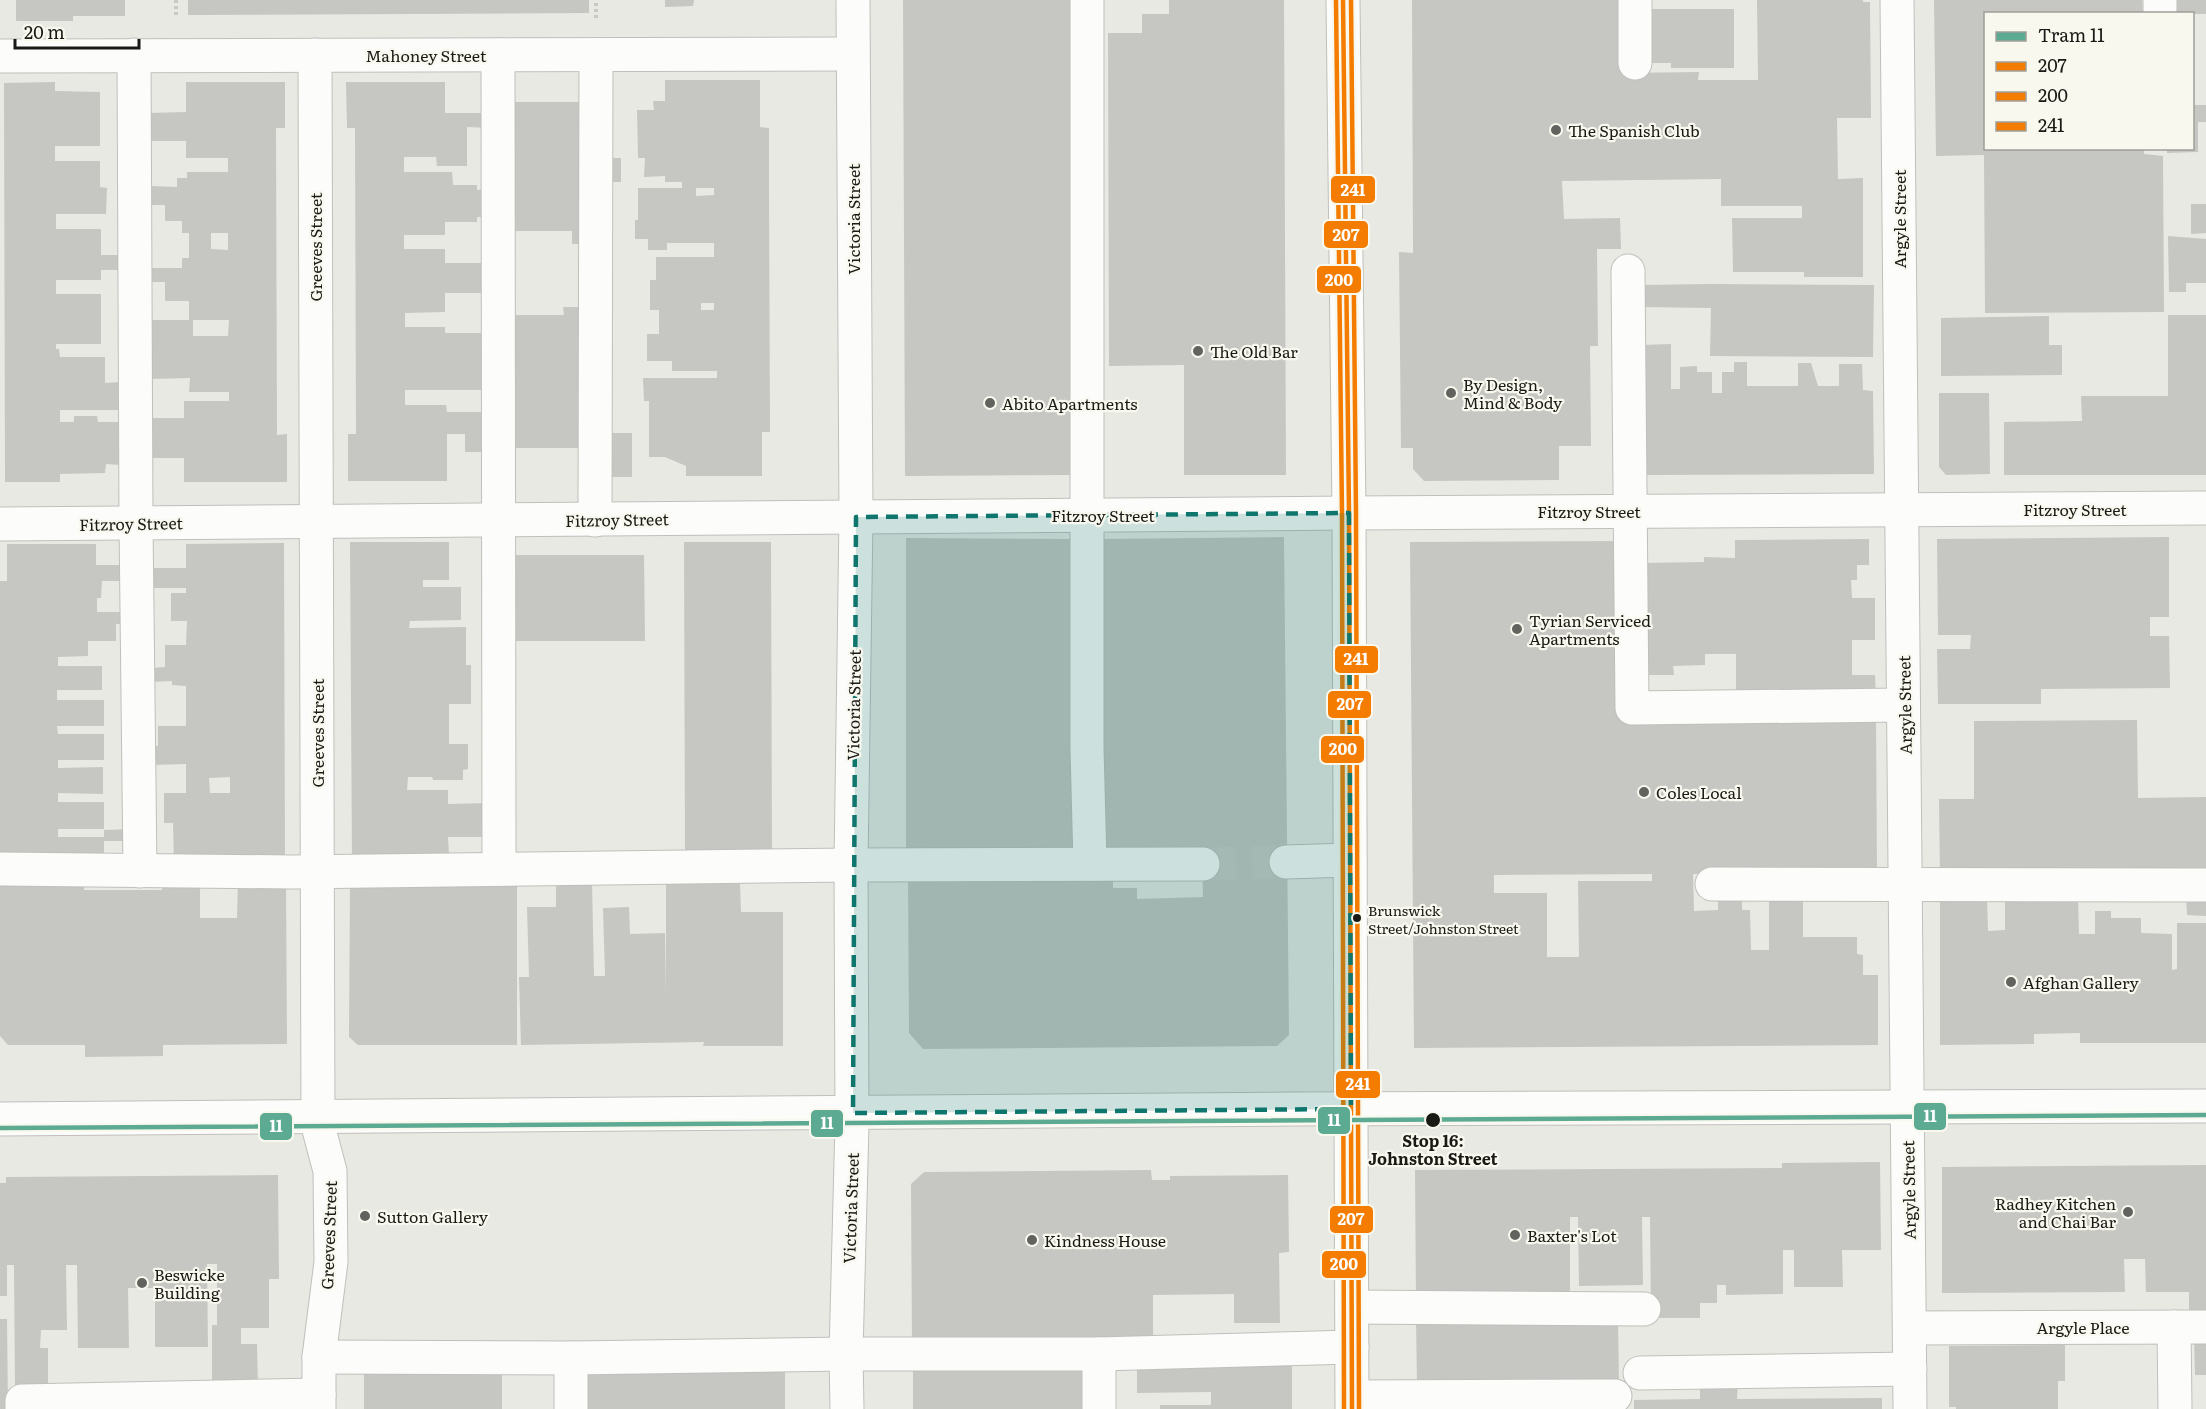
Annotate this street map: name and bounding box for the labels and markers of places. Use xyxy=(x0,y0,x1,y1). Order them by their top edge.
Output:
place label: The Spanish Club xyxy=(1568,118,1700,142)
marker: The Spanish Club xyxy=(1549,123,1563,137)
place label: The Old Bar xyxy=(1210,339,1298,363)
marker: The Old Bar xyxy=(1191,344,1205,358)
place label: By Design, Mind & Body xyxy=(1463,372,1563,414)
marker: By Design, Mind & Body xyxy=(1444,386,1458,400)
place label: Abito Apartments xyxy=(1002,391,1138,415)
marker: Abito Apartments xyxy=(983,396,997,410)
place label: Tyrian Serviced Apartments xyxy=(1529,608,1651,650)
marker: Tyrian Serviced Apartments xyxy=(1510,622,1524,636)
place label: Coles Local xyxy=(1656,780,1742,804)
marker: Coles Local xyxy=(1637,785,1651,799)
place label: Brunswick Street/Johnston Street xyxy=(1368,900,1519,938)
marker: Brunswick Street/Johnston Street xyxy=(1351,912,1363,924)
place label: Afghan Gallery xyxy=(2023,970,2139,994)
marker: Afghan Gallery xyxy=(2004,975,2018,989)
marker: Stop 16: Johnston Street xyxy=(1424,1111,1442,1129)
place label: Stop 16: Johnston Street xyxy=(1368,1128,1498,1170)
place label: Radhey Kitchen and Chai Bar xyxy=(1995,1191,2116,1233)
place label: Sutton Gallery xyxy=(377,1204,489,1228)
marker: Radhey Kitchen and Chai Bar xyxy=(2121,1205,2135,1219)
marker: Sutton Gallery xyxy=(358,1209,372,1223)
place label: Baxter's Lot xyxy=(1527,1223,1617,1247)
place label: Kindness House xyxy=(1044,1228,1166,1252)
marker: Baxter's Lot xyxy=(1508,1228,1522,1242)
marker: Kindness House xyxy=(1025,1233,1039,1247)
place label: Beswicke Building xyxy=(154,1262,225,1304)
marker: Beswicke Building xyxy=(135,1276,149,1290)

